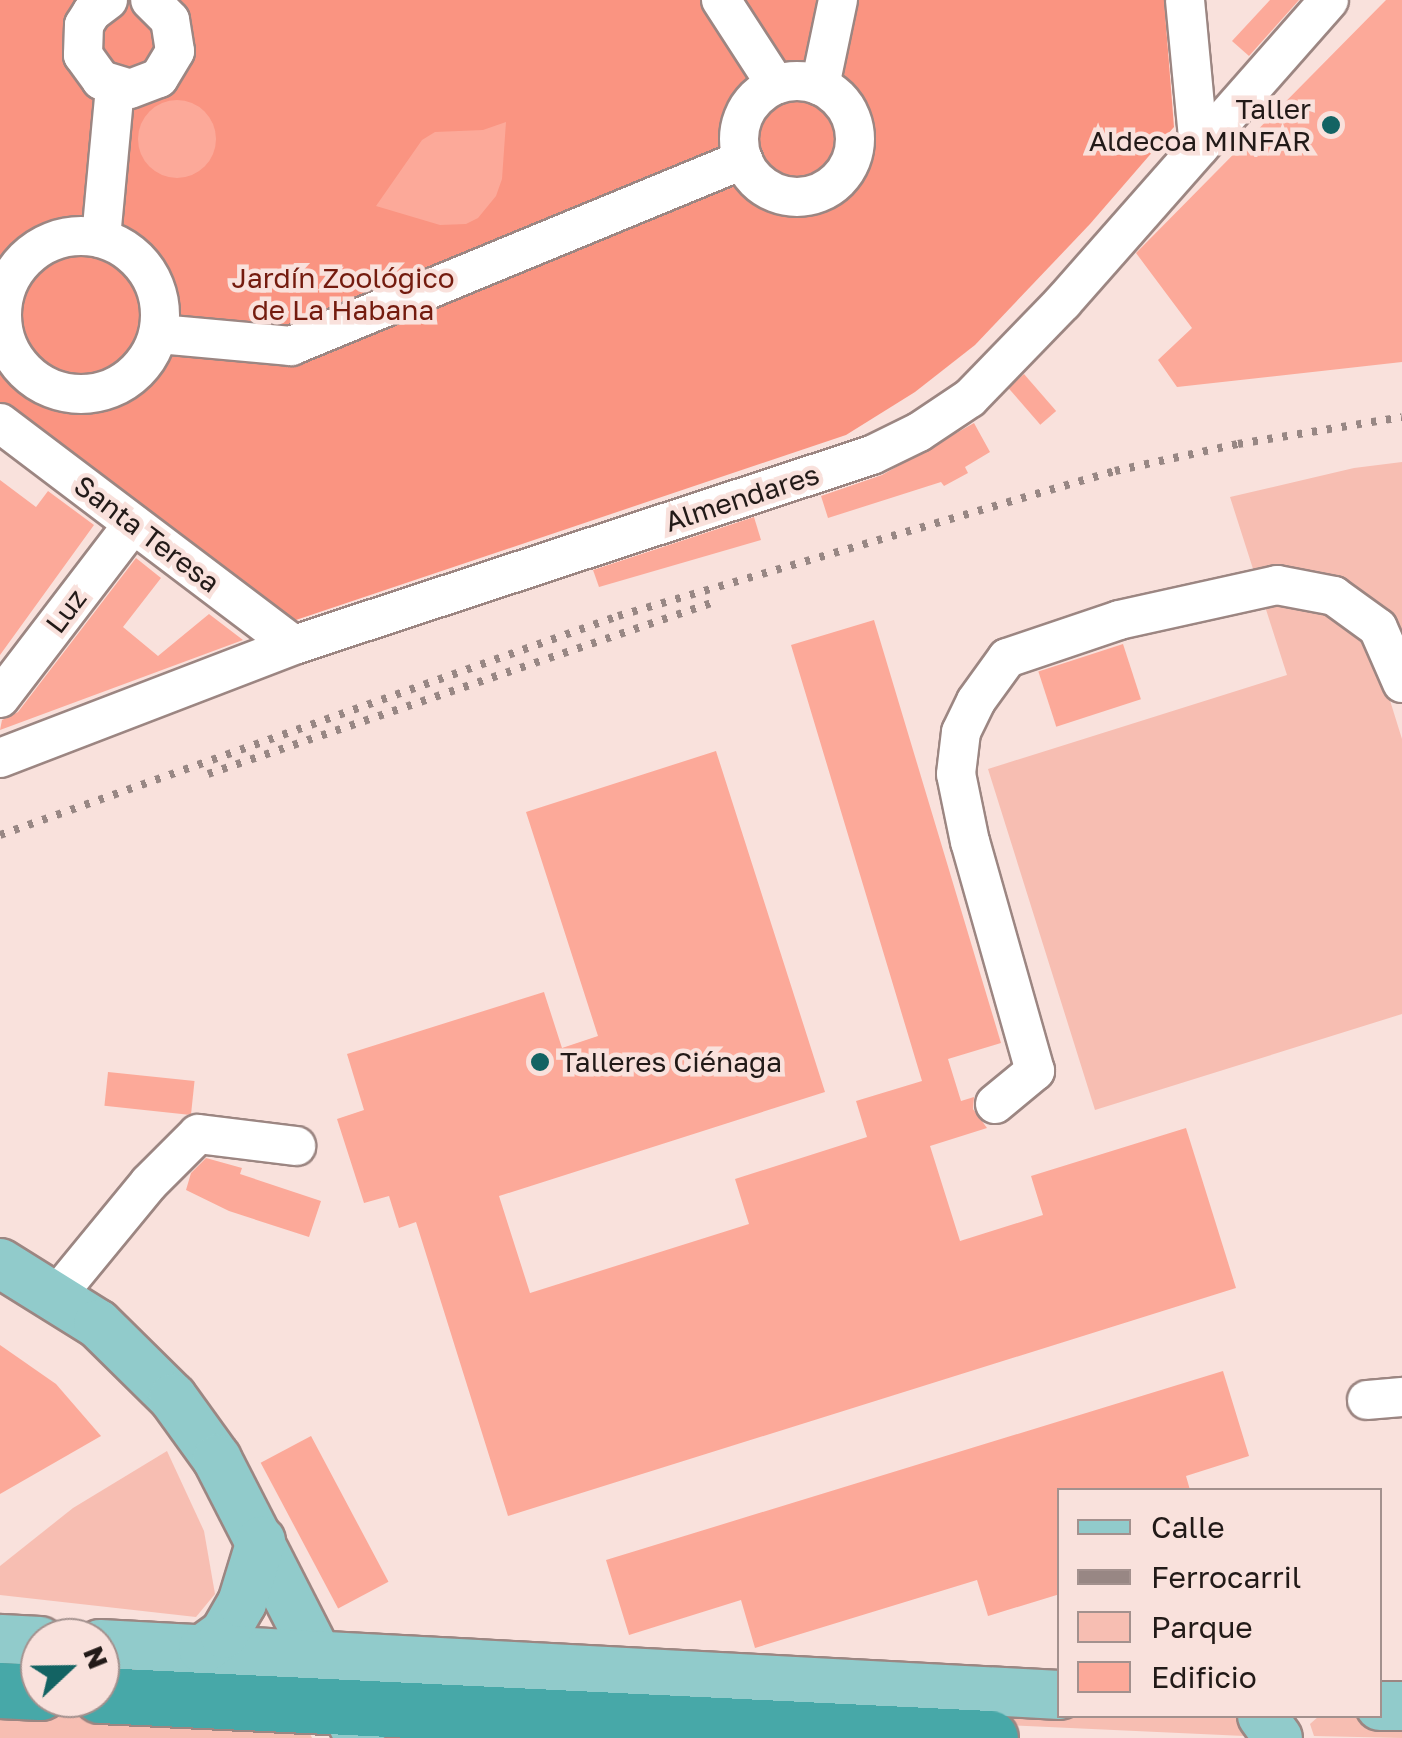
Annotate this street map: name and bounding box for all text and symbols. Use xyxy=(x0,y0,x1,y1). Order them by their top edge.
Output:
place label: Taller Aldecoa MINFAR xyxy=(1089,92,1311,158)
marker: Taller Aldecoa MINFAR xyxy=(1320,114,1342,136)
park label: Jardín Zoológico de La Habana xyxy=(231,261,455,327)
street label: Almendares xyxy=(661,457,823,539)
street label: Santa Teresa xyxy=(68,468,226,600)
street label: Luz xyxy=(39,582,93,640)
place label: Talleres Ciénaga xyxy=(560,1045,782,1079)
marker: Talleres Ciénaga xyxy=(529,1051,551,1073)
legend xyxy=(1057,1488,1382,1718)
text: Calle xyxy=(1151,1509,1225,1545)
text: Ferrocarril xyxy=(1151,1559,1301,1595)
text: Parque xyxy=(1151,1609,1253,1645)
north arrow xyxy=(20,1618,120,1718)
text: N xyxy=(77,1641,116,1673)
text: Edificio xyxy=(1151,1659,1257,1695)

